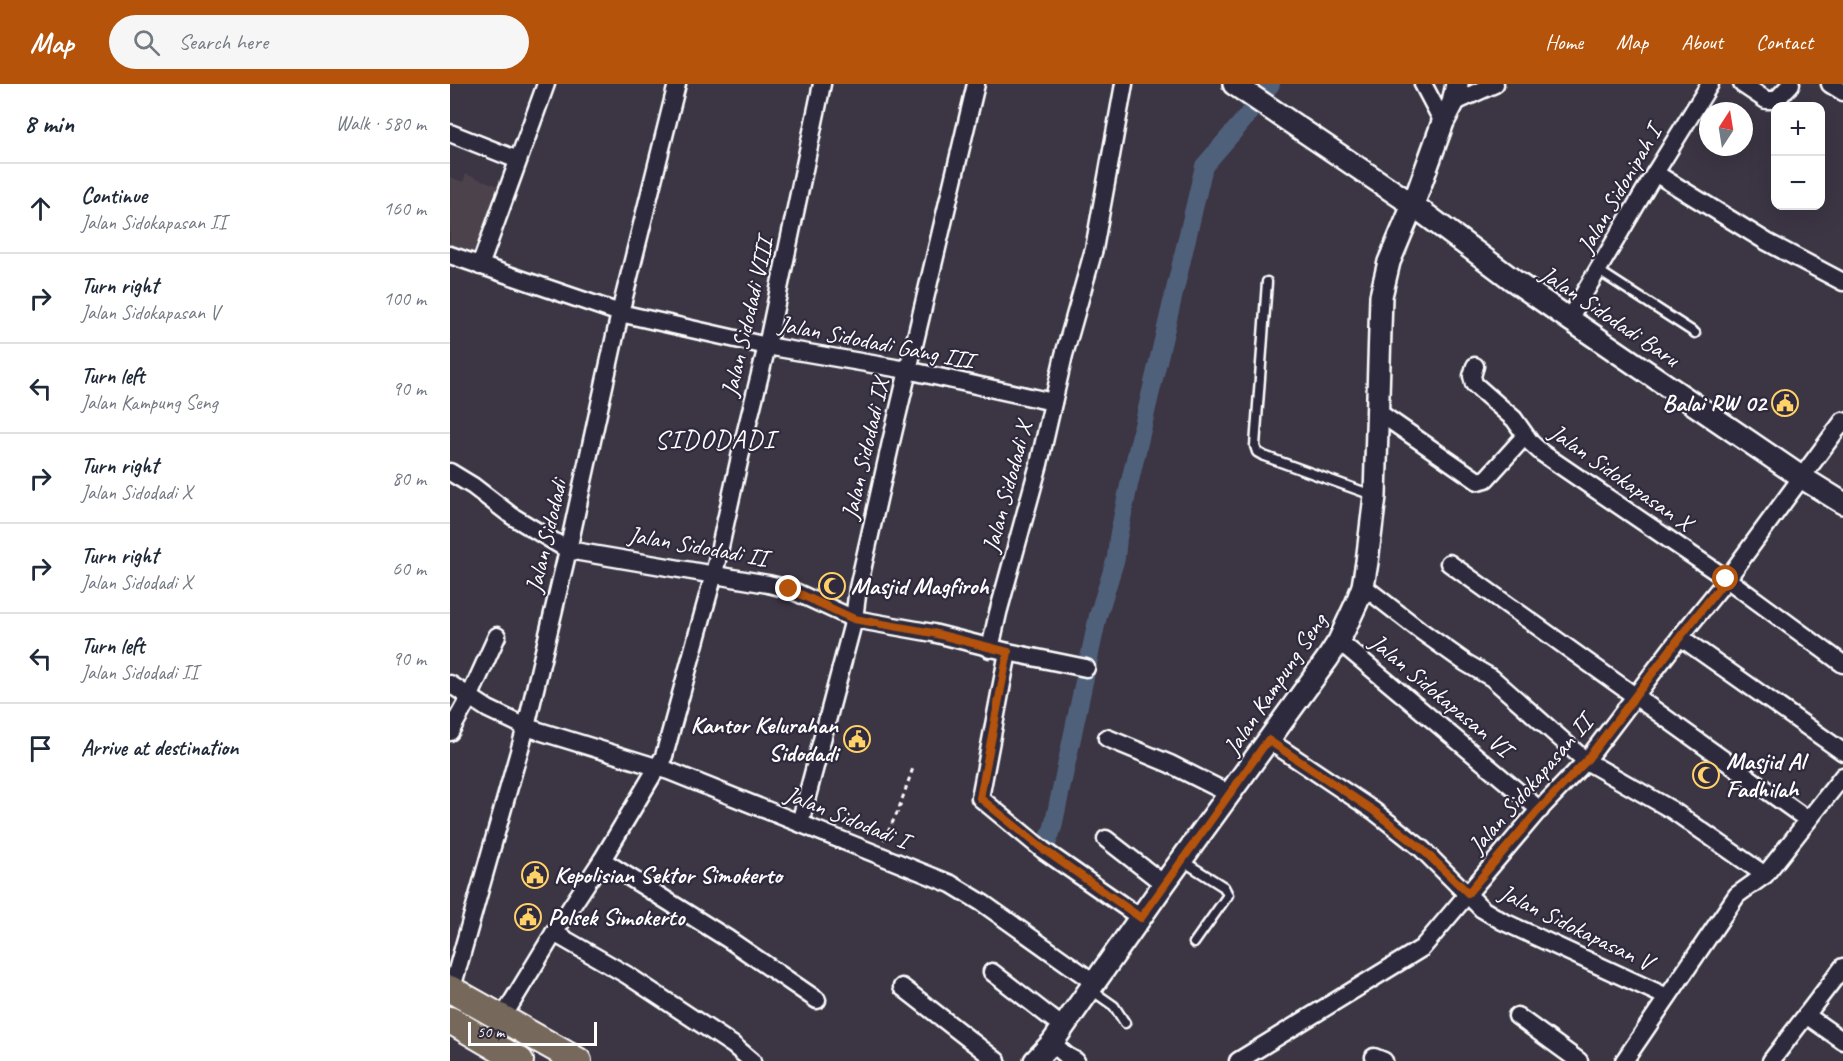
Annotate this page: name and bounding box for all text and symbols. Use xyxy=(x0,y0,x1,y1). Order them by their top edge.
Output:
search box xyxy=(109,15,529,69)
text: Map xyxy=(30,25,73,60)
icon: search xyxy=(130,26,163,59)
text: Search here xyxy=(178,28,268,56)
text: Home xyxy=(1545,29,1583,55)
text: Map xyxy=(1616,29,1648,55)
text: About xyxy=(1681,29,1723,55)
text: Contact xyxy=(1756,29,1813,55)
north arrow xyxy=(1699,102,1753,156)
map controls xyxy=(1771,102,1825,210)
button: + xyxy=(1771,102,1825,156)
text: 8 min xyxy=(24,107,74,140)
text: Walk · 580 m xyxy=(336,111,426,136)
street label: Jalan Sidonipah I xyxy=(1570,115,1670,259)
button: − xyxy=(1771,156,1825,210)
text: Continue xyxy=(81,182,147,210)
icon: ahead xyxy=(24,192,57,225)
text: 160 m xyxy=(383,196,426,221)
text: Jalan Sidokapasan II xyxy=(81,210,226,235)
street label: Jalan Sidodadi VIII xyxy=(714,231,781,400)
street label: Jalan Sidodadi Baru xyxy=(1534,258,1687,375)
text: Turn right xyxy=(81,272,158,300)
icon: right xyxy=(24,282,57,315)
text: 100 m xyxy=(383,286,426,311)
text: Jalan Sidokapasan V xyxy=(81,300,220,325)
street label: Jalan Sidodadi Gang III xyxy=(775,308,980,376)
text: Turn left xyxy=(81,362,145,390)
icon: left xyxy=(24,372,57,405)
street label: Jalan Sidodadi IX xyxy=(834,373,896,523)
text: 90 m xyxy=(392,376,426,401)
place label: Balai RW 02 xyxy=(1662,388,1768,418)
public building icon: Balai RW 02 xyxy=(1770,388,1800,418)
text: Jalan Kampung Seng xyxy=(81,390,218,415)
street label: Jalan Sidodadi X xyxy=(975,415,1040,556)
street label: Jalan Sidokapasan X xyxy=(1543,416,1701,539)
district label: SIDODADI xyxy=(655,422,780,456)
text: Turn right xyxy=(81,452,158,480)
icon: right xyxy=(24,462,57,495)
text: 80 m xyxy=(392,466,426,491)
street label: Jalan Sidodadi xyxy=(518,473,574,596)
text: Jalan Sidodadi X xyxy=(81,480,192,505)
street label: Jalan Sidodadi II xyxy=(625,519,775,574)
text: Turn right xyxy=(81,542,158,570)
icon: right xyxy=(24,552,57,585)
text: 60 m xyxy=(392,556,426,581)
route start xyxy=(1712,565,1738,591)
text: Jalan Sidodadi X xyxy=(81,570,192,595)
mosque icon: Masjid Magfiroh xyxy=(817,571,847,601)
place label: Masjid Magfiroh xyxy=(851,571,990,601)
route end xyxy=(775,575,801,601)
street label: Jalan Kampung Seng xyxy=(1216,606,1335,761)
street label: Jalan Sidokapasan VI xyxy=(1363,626,1522,766)
text: Turn left xyxy=(81,632,145,660)
icon: left xyxy=(24,642,57,675)
text: 90 m xyxy=(392,646,426,671)
text: Jalan Sidodadi II xyxy=(81,660,198,685)
street label: Jalan Sidokapasan II xyxy=(1461,704,1602,860)
place label: Kantor Kelurahan Sidodadi xyxy=(690,710,841,768)
public building icon: Kantor Kelurahan Sidodadi xyxy=(842,724,872,754)
icon: arrive xyxy=(24,732,57,765)
text: Arrive at destination xyxy=(81,734,238,762)
place label: Masjid Al Fadhilah xyxy=(1726,746,1809,804)
mosque icon: Masjid Al Fadhilah xyxy=(1691,760,1721,790)
street label: Jalan Sidodadi I xyxy=(780,778,918,857)
public building icon: Kepolisian Sektor Simokerto xyxy=(520,860,550,890)
place label: Kepolisian Sektor Simokerto xyxy=(554,860,784,890)
street label: Jalan Sidokapasan V xyxy=(1494,877,1661,979)
public building icon: Polsek Simokerto xyxy=(513,902,543,932)
place label: Polsek Simokerto xyxy=(548,902,687,932)
scale bar xyxy=(468,1019,597,1046)
text: 50 m xyxy=(477,1022,504,1042)

